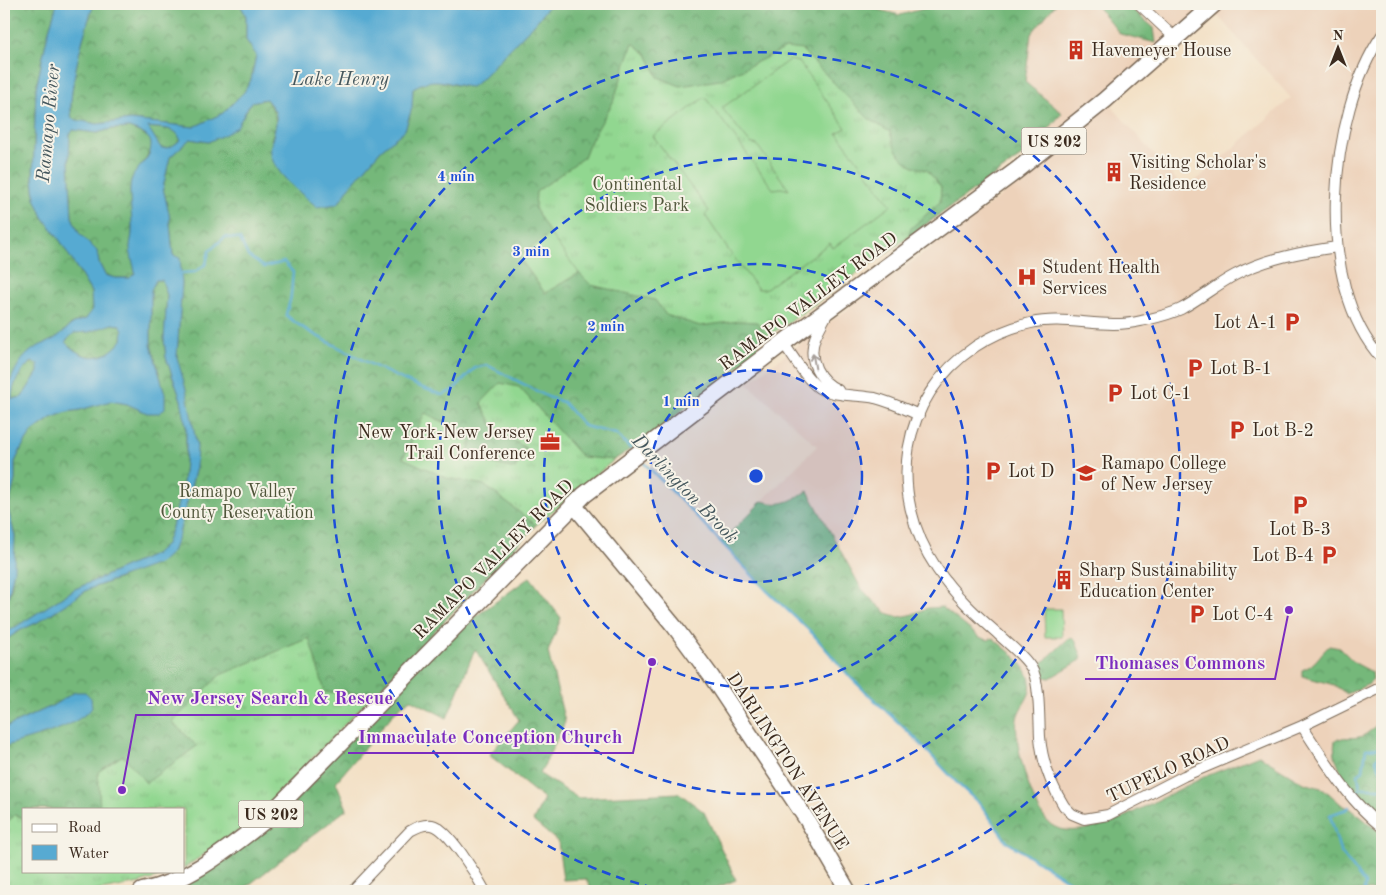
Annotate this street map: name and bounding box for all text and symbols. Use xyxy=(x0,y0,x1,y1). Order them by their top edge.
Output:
north arrow xyxy=(1314,22,1364,72)
text: N xyxy=(1333,29,1344,43)
building icon: Havemeyer House xyxy=(1065,39,1087,61)
place label: Havemeyer House xyxy=(1091,42,1231,60)
water label: Ramapo River xyxy=(35,62,64,184)
water label: Lake Henry xyxy=(290,71,389,90)
road number: US 202 xyxy=(1022,128,1086,154)
place label: Visiting Scholar's Residence xyxy=(1129,154,1266,193)
building icon: Visiting Scholar's Residence xyxy=(1103,161,1125,183)
text: 4 min xyxy=(437,170,475,185)
park label: Continental Soldiers Park xyxy=(585,176,689,215)
street label: RAMAPO VALLEY ROAD xyxy=(716,229,901,374)
text: 3 min xyxy=(512,245,550,260)
place label: Student Health Services xyxy=(1042,259,1160,298)
hospital icon: Student Health Services xyxy=(1016,266,1038,288)
parking icon: Lot A-1 xyxy=(1281,311,1303,333)
place label: Lot A-1 xyxy=(1214,314,1277,332)
text: 2 min xyxy=(587,320,625,335)
one-way arrow xyxy=(809,353,819,369)
parking icon: Lot B-1 xyxy=(1184,357,1206,379)
place label: Lot B-1 xyxy=(1210,360,1272,378)
parking icon: Lot C-1 xyxy=(1104,382,1126,404)
place label: Lot C-1 xyxy=(1130,385,1192,403)
text: 1 min xyxy=(662,395,700,410)
parking icon: Lot B-2 xyxy=(1226,419,1248,441)
place label: Lot B-2 xyxy=(1252,422,1314,440)
place label: New York-New Jersey Trail Conference xyxy=(358,424,535,463)
office icon: New York-New Jersey Trail Conference xyxy=(539,431,561,453)
water label: Darlington Brook xyxy=(627,431,741,548)
place label: Ramapo College of New Jersey xyxy=(1101,455,1226,494)
parking icon: Lot D xyxy=(982,460,1004,482)
school or university icon: Ramapo College of New Jersey xyxy=(1075,462,1097,484)
place label: Lot D xyxy=(1008,463,1054,481)
centre of rings xyxy=(747,467,765,485)
street label: RAMAPO VALLEY ROAD xyxy=(411,477,577,643)
park label: Ramapo Valley County Reservation xyxy=(160,483,314,522)
parking icon: Lot B-3 xyxy=(1289,494,1311,516)
place label: Lot B-3 xyxy=(1269,521,1331,539)
parking icon: Lot B-4 xyxy=(1318,544,1340,566)
place label: Lot B-4 xyxy=(1252,547,1314,565)
place label: Sharp Sustainability Education Center xyxy=(1079,562,1238,601)
building icon: Sharp Sustainability Education Center xyxy=(1053,569,1075,591)
parking icon: Lot C-4 xyxy=(1186,603,1208,625)
place label: Lot C-4 xyxy=(1212,606,1274,624)
callout: Thomases Commons xyxy=(1085,645,1275,679)
text: Thomases Commons xyxy=(1095,655,1265,674)
street label: DARLINGTON AVENUE xyxy=(723,670,851,853)
callout: New Jersey Search & Rescue xyxy=(136,681,403,715)
text: New Jersey Search & Rescue xyxy=(147,690,393,709)
callout: Immaculate Conception Church xyxy=(348,719,633,753)
text: Immaculate Conception Church xyxy=(358,729,623,748)
street label: TUPELO ROAD xyxy=(1104,734,1233,806)
road number: US 202 xyxy=(238,801,304,828)
legend xyxy=(22,808,185,872)
text: Road xyxy=(68,821,102,836)
text: Water xyxy=(68,847,109,862)

